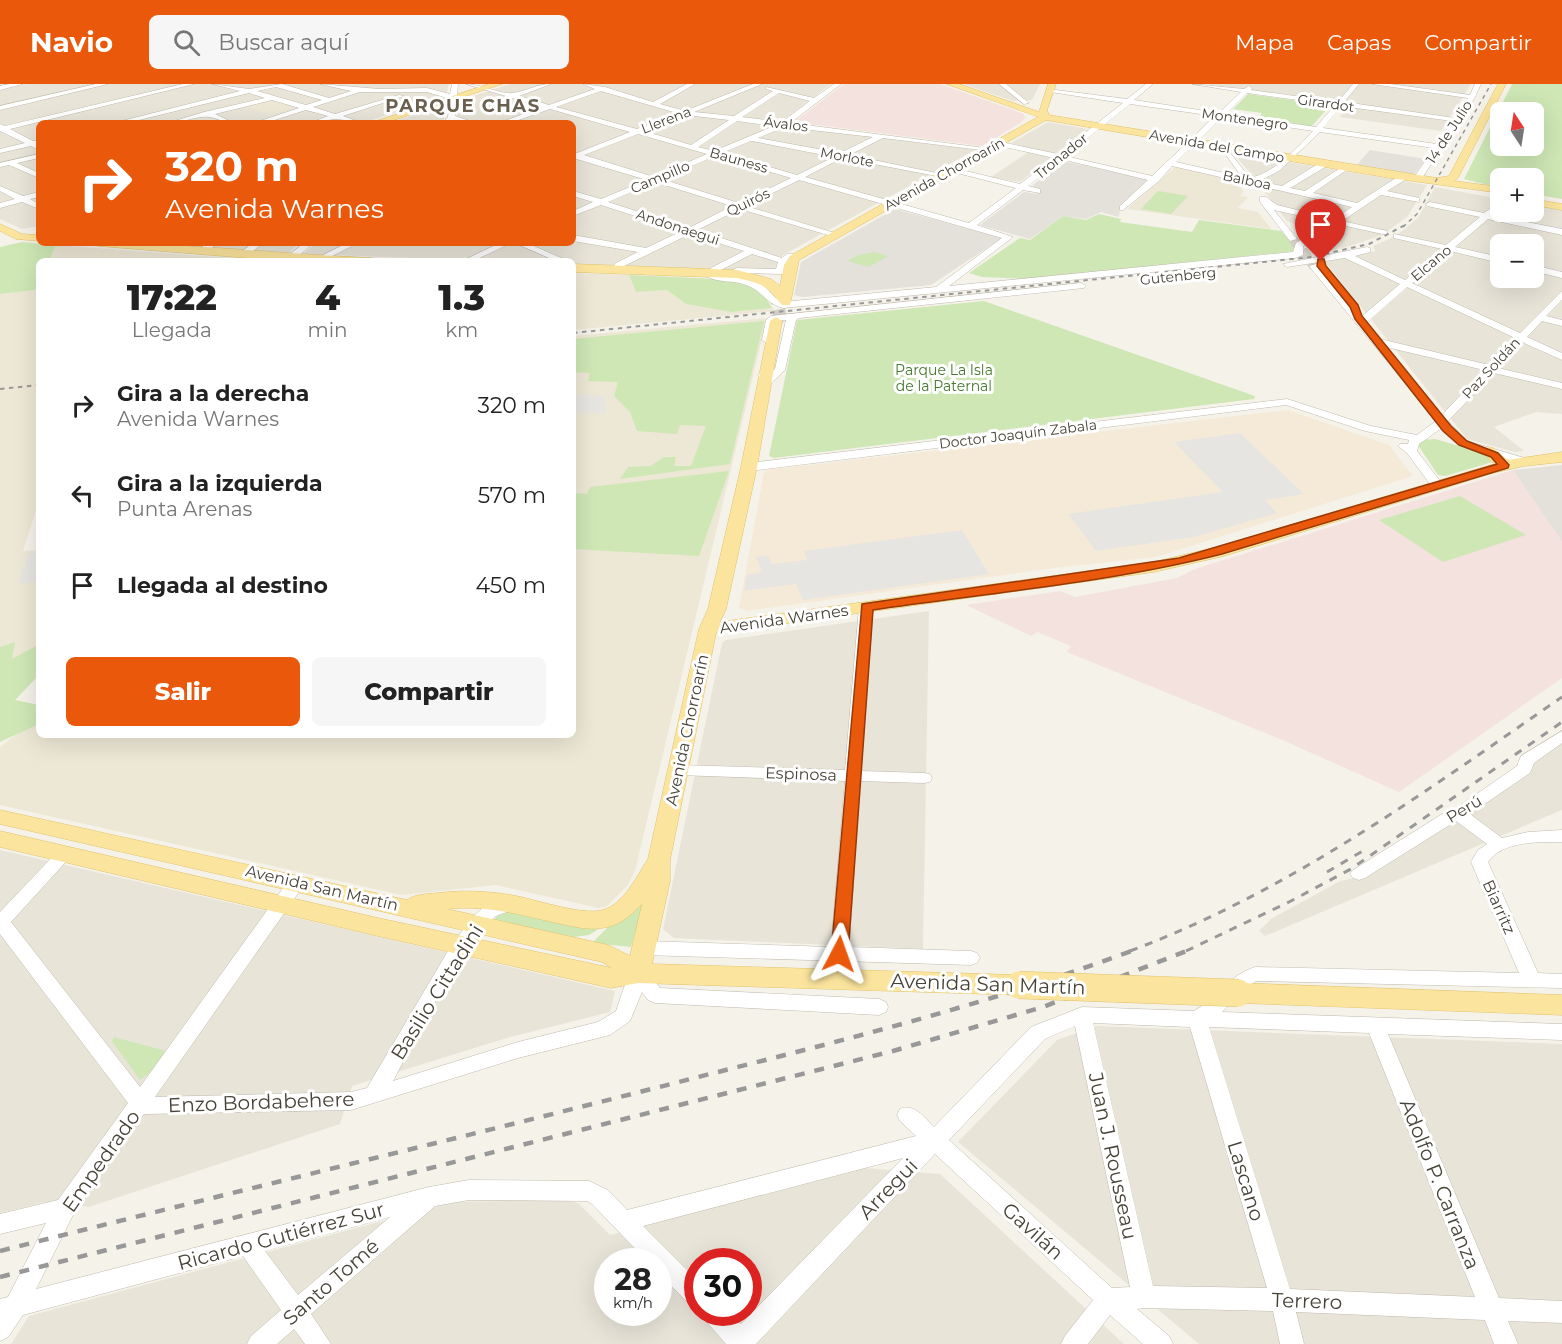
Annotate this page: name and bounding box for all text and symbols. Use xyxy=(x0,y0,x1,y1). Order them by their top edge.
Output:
search box xyxy=(149,15,569,69)
text: Navio xyxy=(30,25,113,59)
icon: search xyxy=(170,26,203,59)
text: Buscar aquí xyxy=(218,29,349,56)
text: Mapa xyxy=(1235,30,1294,55)
text: Capas xyxy=(1327,30,1391,55)
text: Compartir xyxy=(1424,30,1532,55)
street label: Girardot xyxy=(1296,90,1356,116)
district label: PARQUE CHAS xyxy=(385,95,541,117)
street label: 14 de Julio xyxy=(1422,97,1476,167)
street label: Llerena xyxy=(638,102,694,138)
north arrow xyxy=(1490,102,1544,156)
map controls xyxy=(1490,102,1544,288)
street label: Montenegro xyxy=(1201,104,1290,134)
street label: Ávalos xyxy=(763,112,809,136)
street label: Avenida del Campo xyxy=(1148,125,1286,167)
street label: Tronador xyxy=(1031,129,1092,183)
street label: Avenida Chorroarín xyxy=(881,133,1007,215)
text: 320 m xyxy=(165,140,299,192)
street label: Bauness xyxy=(708,143,770,177)
street label: Morlote xyxy=(819,143,875,171)
icon: right xyxy=(66,144,144,222)
street label: Campillo xyxy=(628,156,692,197)
street label: Balboa xyxy=(1221,166,1273,194)
button: + xyxy=(1490,168,1544,222)
street label: Quirós xyxy=(723,184,773,220)
text: Avenida Warnes xyxy=(165,192,384,225)
pin xyxy=(1295,199,1346,261)
street label: Andonaegui xyxy=(634,205,722,249)
icon: arrive xyxy=(1304,208,1337,241)
button: − xyxy=(1490,234,1544,288)
street label: Elcano xyxy=(1407,241,1455,285)
street label: Gutenberg xyxy=(1139,263,1217,289)
text: 17:22 xyxy=(127,275,217,319)
text: 4 xyxy=(315,275,340,319)
text: 1.3 xyxy=(438,275,485,319)
text: Llegada xyxy=(132,318,212,342)
text: min xyxy=(307,318,348,342)
text: km xyxy=(445,318,478,342)
street label: Paz Soldán xyxy=(1458,334,1524,402)
park label: Parque La Isla de la Paternal xyxy=(895,361,993,395)
text: Gira a la derecha xyxy=(117,380,309,407)
icon: right xyxy=(66,389,99,422)
text: 320 m xyxy=(478,392,546,419)
text: Avenida Warnes xyxy=(117,407,279,431)
street label: Doctor Joaquín Zabala xyxy=(938,415,1098,453)
text: Gira a la izquierda xyxy=(117,470,323,497)
icon: left xyxy=(66,479,99,512)
text: 570 m xyxy=(478,482,546,509)
text: Punta Arenas xyxy=(117,497,252,521)
icon: arrive xyxy=(66,569,99,602)
text: Llegada al destino xyxy=(117,572,328,599)
text: 450 m xyxy=(475,572,546,599)
street label: Avenida Warnes xyxy=(718,601,850,637)
street label: Avenida Chorroarín xyxy=(662,653,712,807)
button: Salir xyxy=(66,657,300,726)
button: Compartir xyxy=(312,657,546,726)
street label: Espinosa xyxy=(765,763,837,785)
street label: Perú xyxy=(1443,791,1485,827)
street label: Avenida San Martín xyxy=(244,861,400,915)
street label: Biarritz xyxy=(1479,877,1519,937)
street label: Basilio Cittadini xyxy=(386,920,488,1064)
position arrow xyxy=(807,922,871,986)
street label: Avenida San Martín xyxy=(890,969,1086,999)
street label: Juan J. Rousseau xyxy=(1083,1069,1142,1242)
street label: Enzo Bordabehere xyxy=(167,1087,355,1117)
street label: Adolfo P. Carranza xyxy=(1395,1095,1485,1273)
street label: Empedrado xyxy=(57,1105,145,1217)
street label: Lascano xyxy=(1222,1138,1270,1224)
street label: Arregui xyxy=(853,1154,923,1224)
street label: Ricardo Gutiérrez Sur xyxy=(175,1197,387,1275)
street label: Gavilán xyxy=(997,1197,1069,1265)
street label: Santo Tomé xyxy=(278,1234,384,1330)
speed limit sign: 30 xyxy=(684,1248,762,1326)
text: 28 xyxy=(614,1261,652,1298)
street label: Terrero xyxy=(1271,1288,1343,1314)
text: km/h xyxy=(613,1293,653,1312)

